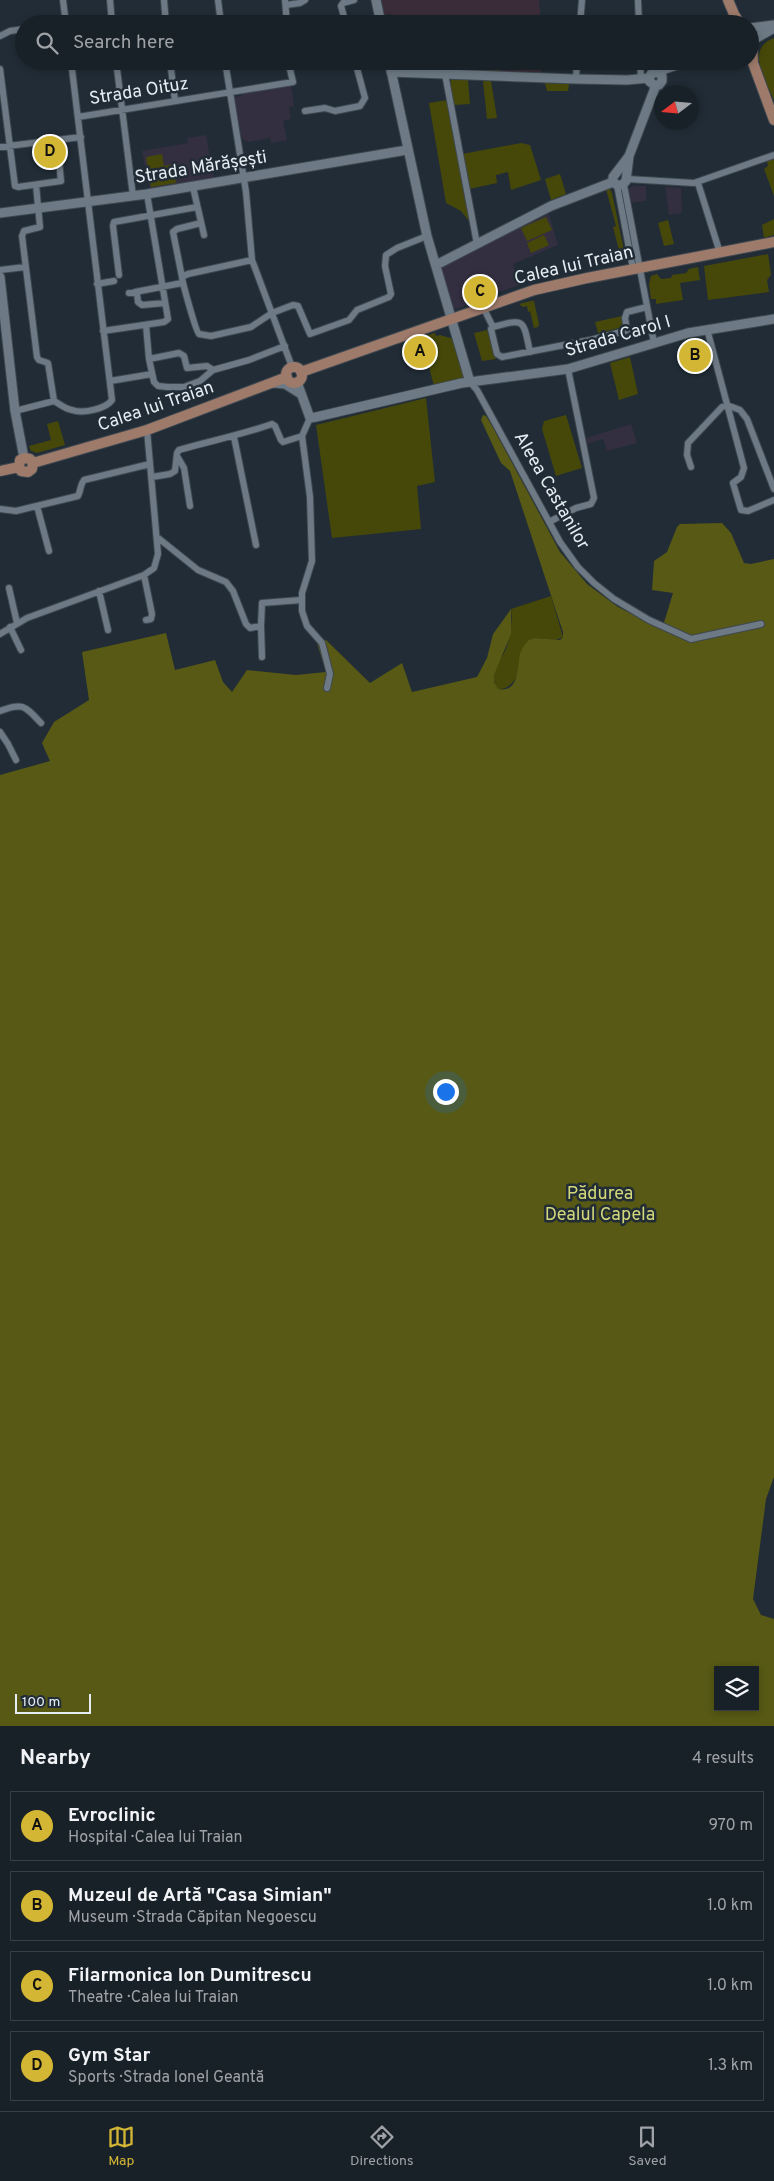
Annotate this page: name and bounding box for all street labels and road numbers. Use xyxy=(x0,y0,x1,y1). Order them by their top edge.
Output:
street label: Strada Oituz xyxy=(88,73,190,111)
street label: Strada Mărășești xyxy=(133,146,269,190)
street label: Calea lui Traian xyxy=(512,241,636,291)
street label: Strada Carol I xyxy=(563,311,673,363)
street label: Calea lui Traian xyxy=(95,376,217,438)
street label: Aleea Castanilor xyxy=(508,428,594,554)

